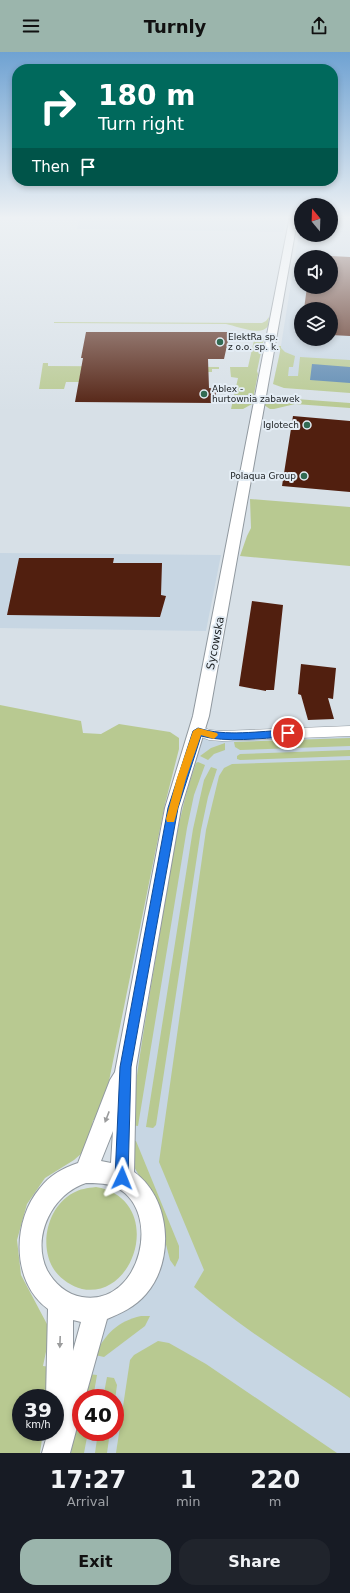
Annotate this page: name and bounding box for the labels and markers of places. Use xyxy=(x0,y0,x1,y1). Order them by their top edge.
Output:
place label: ElektRa sp. z o.o. sp. k. xyxy=(228,332,279,352)
marker: ElektRa sp. z o.o. sp. k. xyxy=(215,337,225,347)
place label: Ablex - hurtownia zabawek xyxy=(212,384,300,404)
marker: Ablex - hurtownia zabawek xyxy=(199,389,209,399)
place label: Iglotech xyxy=(263,420,299,430)
marker: Iglotech xyxy=(302,420,312,430)
place label: Polaqua Group xyxy=(230,471,296,481)
marker: Polaqua Group xyxy=(299,471,309,481)
pin xyxy=(271,716,305,750)

